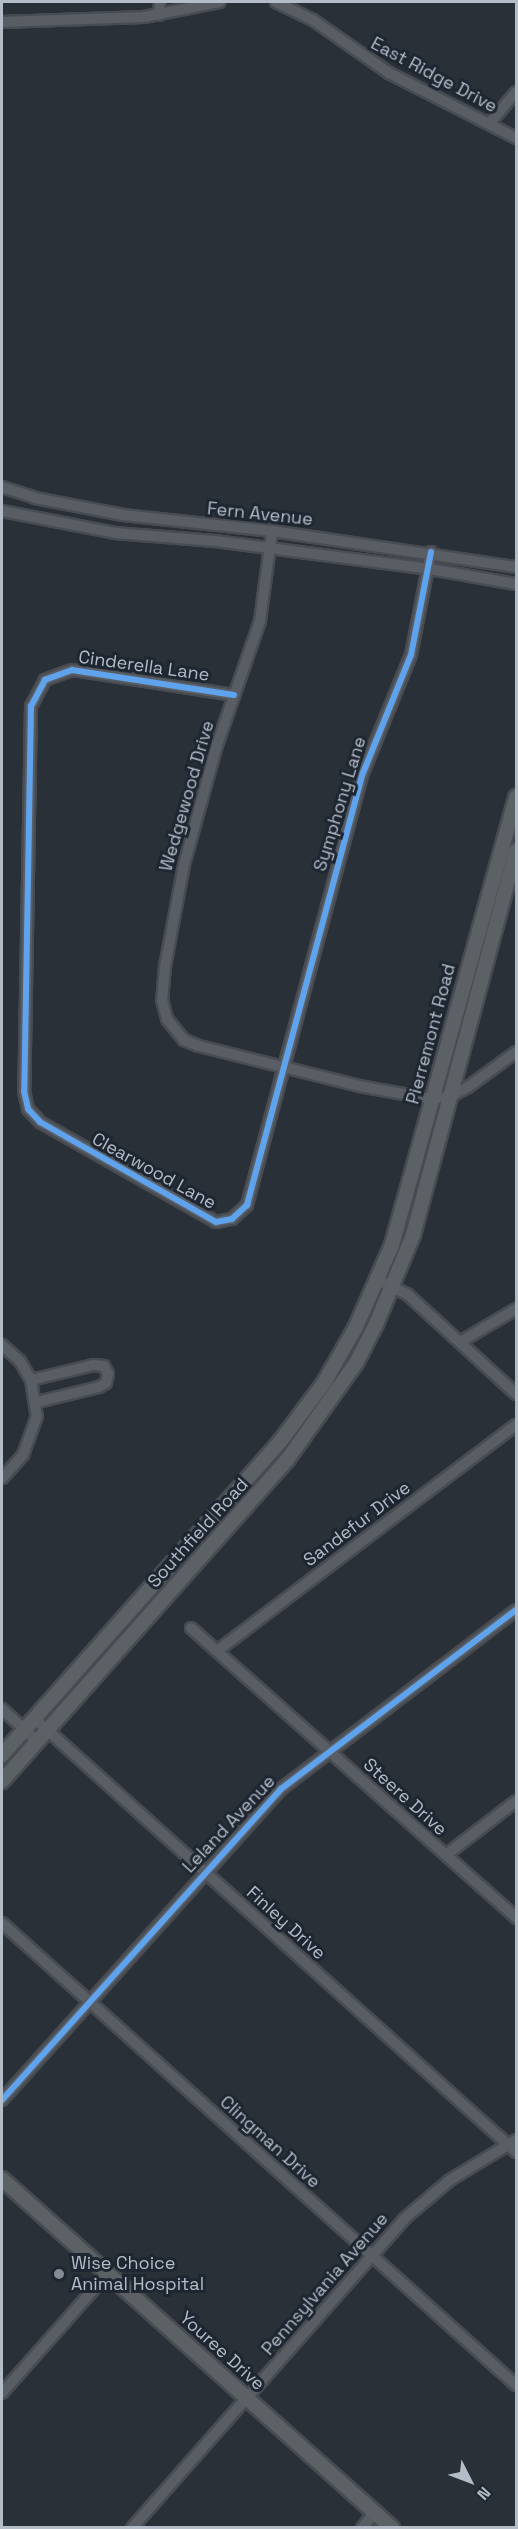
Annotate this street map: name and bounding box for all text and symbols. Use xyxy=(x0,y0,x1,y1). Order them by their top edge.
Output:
street label: East Ridge Drive xyxy=(367,33,501,117)
street label: Fern Avenue xyxy=(206,498,314,530)
street label: Cinderella Lane xyxy=(77,646,211,686)
street label: Wedgewood Drive xyxy=(155,718,219,874)
street label: Symphony Lane xyxy=(309,734,371,874)
street label: Pierremont Road xyxy=(402,962,460,1106)
street label: Clearwood Lane xyxy=(88,1128,220,1214)
street label: Southfield Road xyxy=(143,1474,253,1592)
street label: Sandefur Drive xyxy=(299,1477,415,1571)
street label: Steere Drive xyxy=(359,1754,451,1840)
street label: Leland Avenue xyxy=(178,1771,280,1877)
street label: Finley Drive xyxy=(242,1882,330,1964)
street label: Clingman Drive xyxy=(215,2091,325,2193)
street label: Pennsylvania Avenue xyxy=(257,2208,393,2360)
place label: Wise Choice Animal Hospital xyxy=(71,2253,204,2296)
marker: Wise Choice Animal Hospital xyxy=(52,2267,66,2281)
street label: Youree Drive xyxy=(175,2307,269,2395)
north arrow xyxy=(440,2451,500,2511)
text: N xyxy=(472,2482,495,2504)

